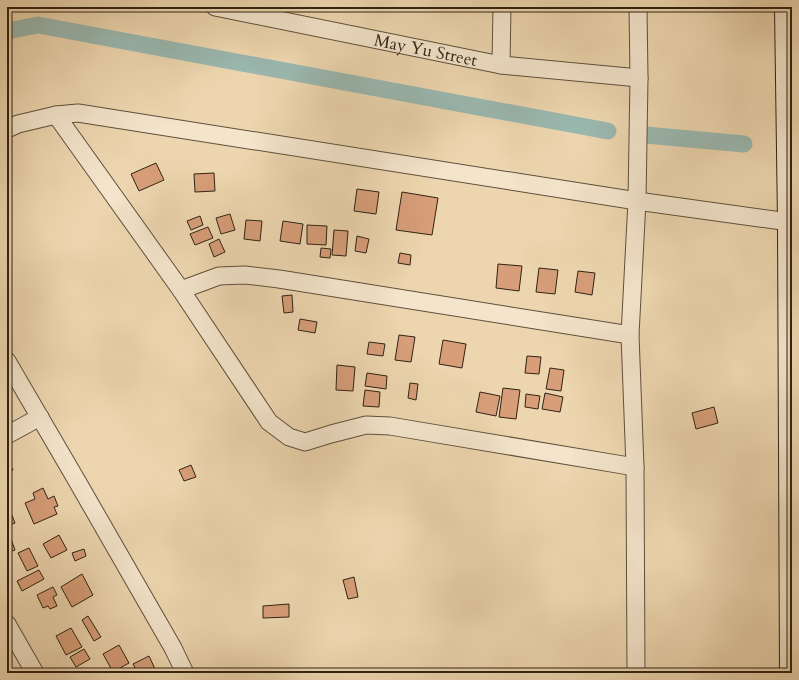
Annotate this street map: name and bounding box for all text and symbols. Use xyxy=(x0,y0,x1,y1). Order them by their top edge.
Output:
street label: May Yu Street xyxy=(372,29,480,72)

